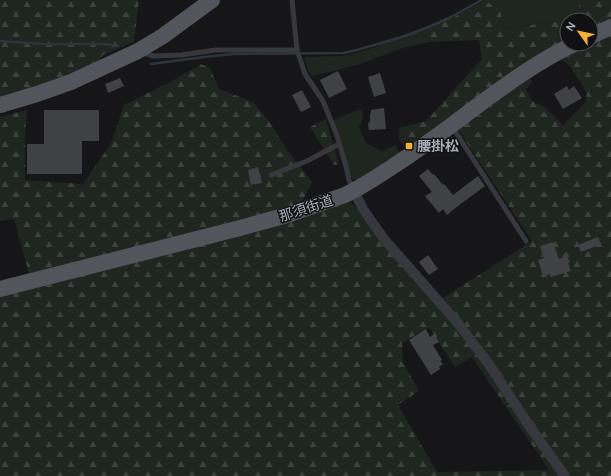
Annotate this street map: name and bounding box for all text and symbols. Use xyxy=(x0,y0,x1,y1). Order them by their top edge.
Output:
north arrow xyxy=(559,12,599,52)
text: N xyxy=(563,19,579,34)
place label: 腰掛松 xyxy=(417,137,459,155)
marker: 腰掛松 xyxy=(404,141,414,151)
street label: 那須街道 xyxy=(277,191,335,225)

